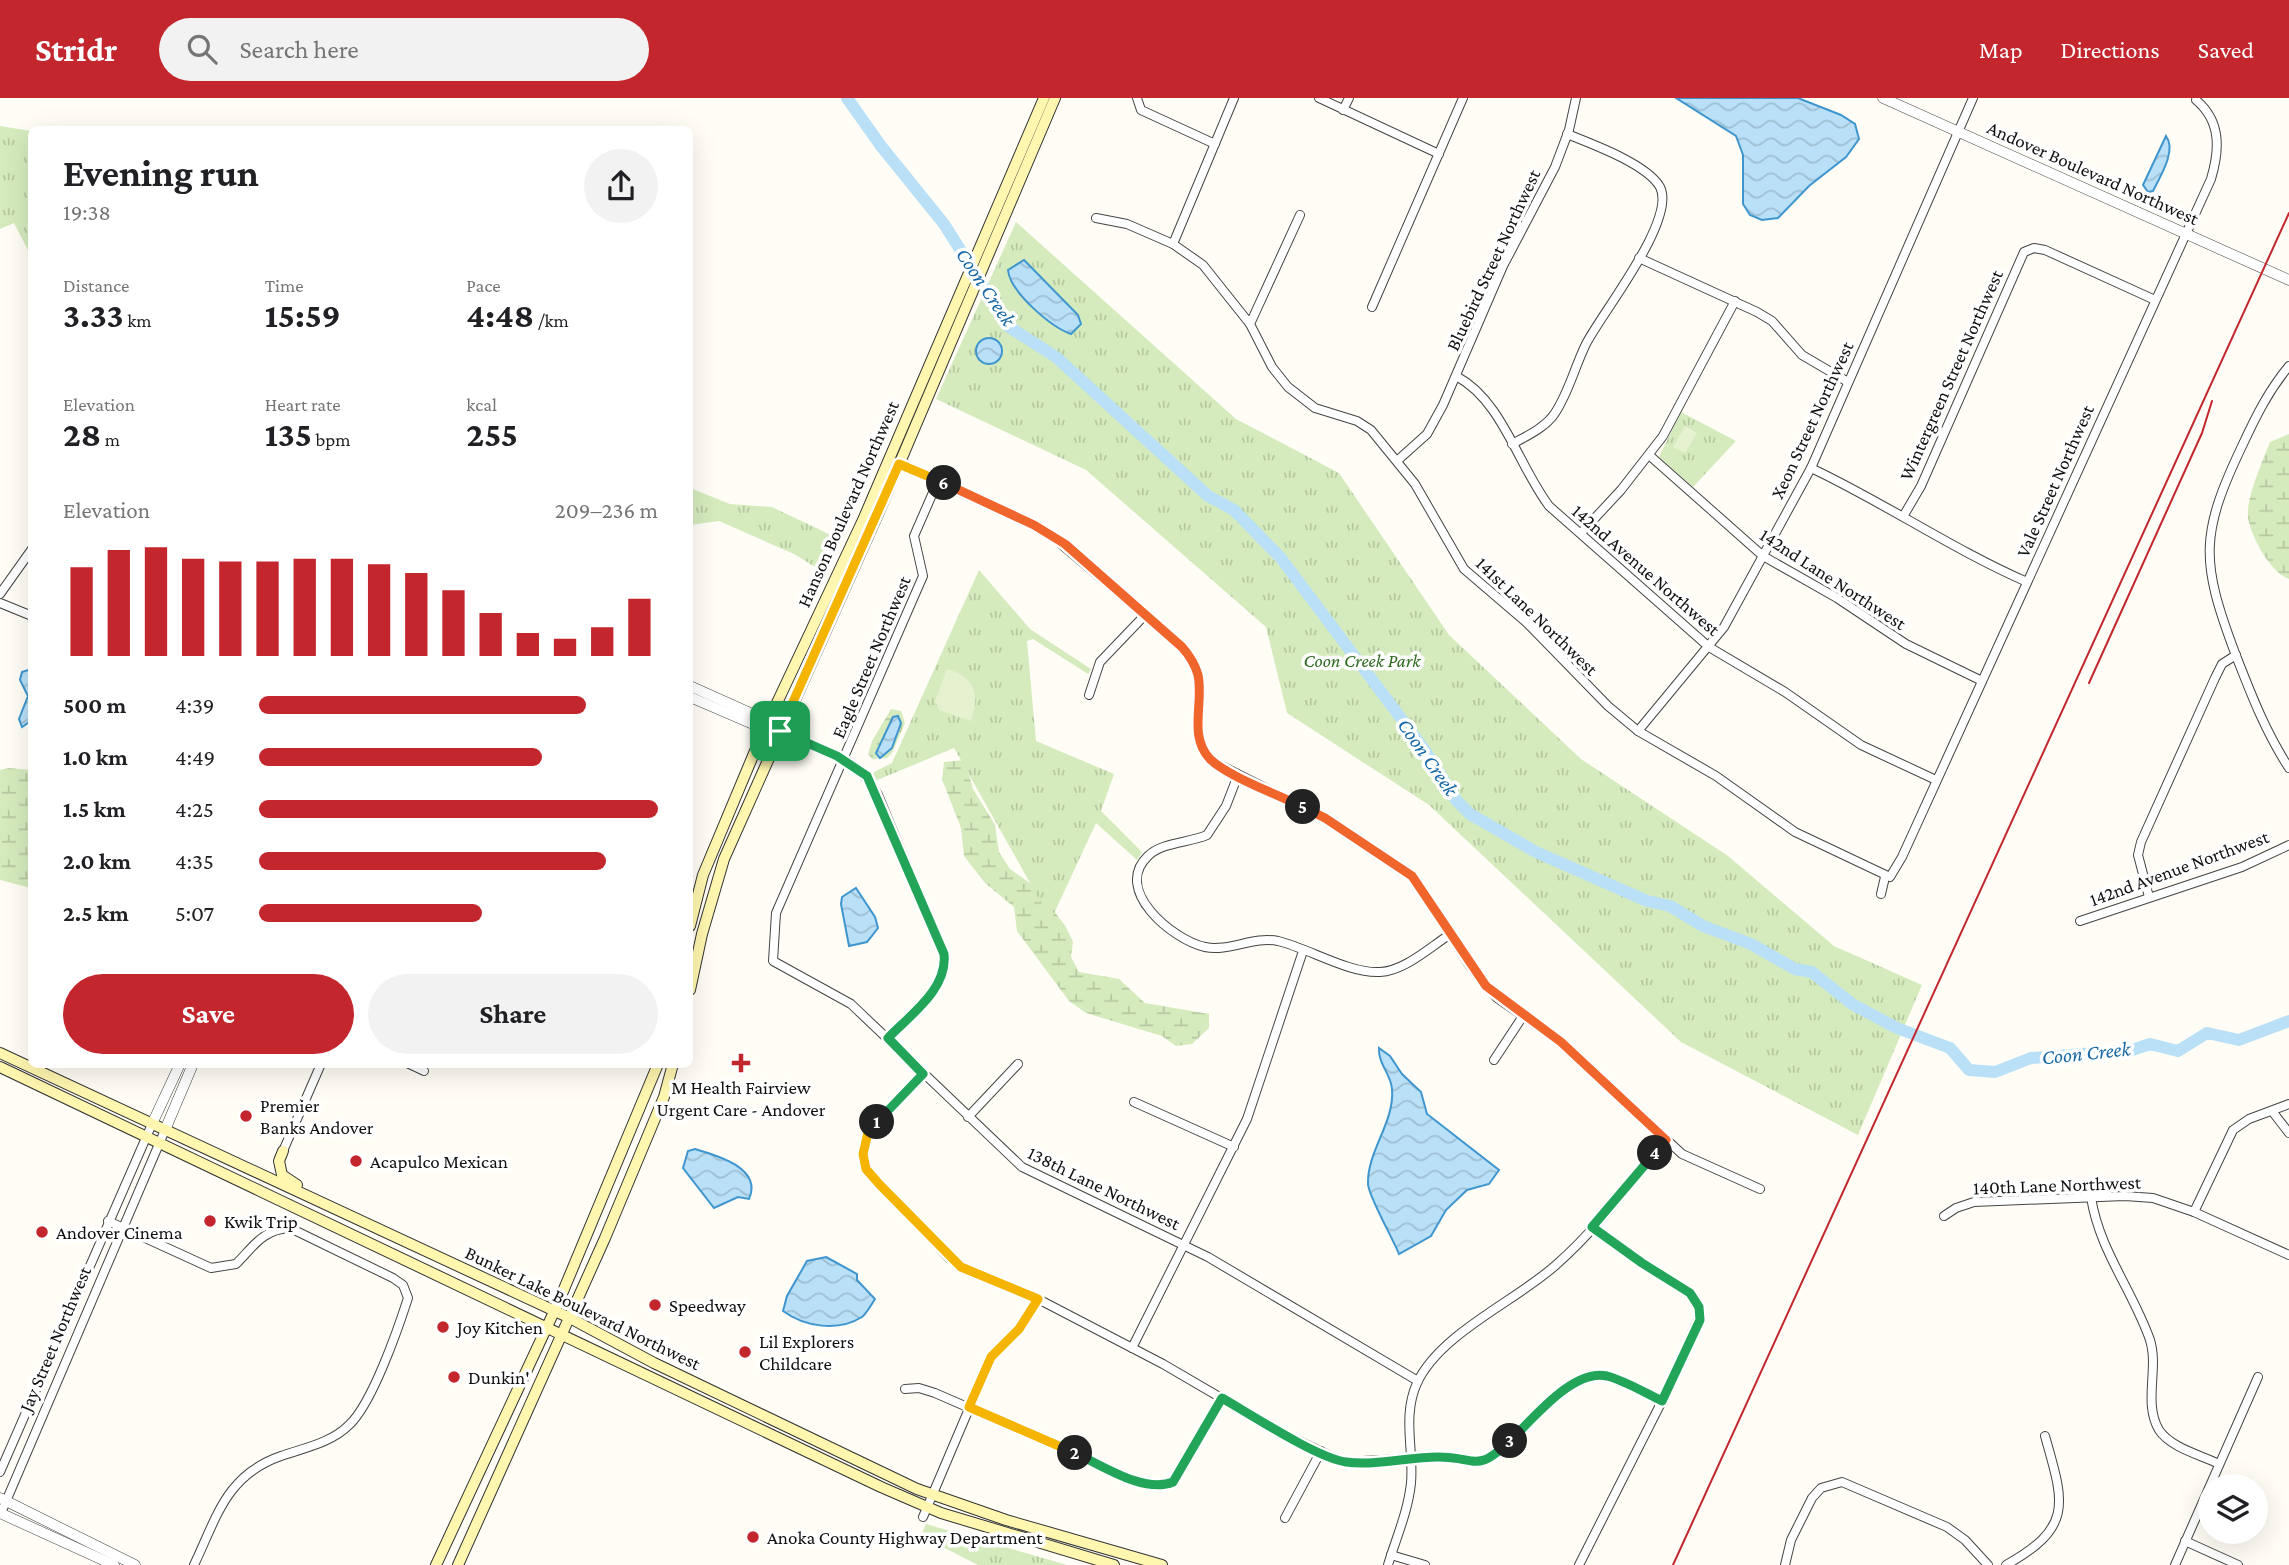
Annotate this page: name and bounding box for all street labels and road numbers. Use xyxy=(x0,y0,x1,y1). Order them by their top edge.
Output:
street label: Andover Boulevard Northwest xyxy=(1984,117,2203,229)
street label: Bluebird Street Northwest xyxy=(1442,165,1545,354)
street label: Wintergreen Street Northwest xyxy=(1895,266,2007,484)
street label: Xeon Street Northwest xyxy=(1766,337,1858,502)
street label: Hanson Boulevard Northwest xyxy=(793,397,903,610)
street label: Vale Street Northwest xyxy=(2012,401,2098,560)
street label: 142nd Avenue Northwest xyxy=(1568,500,1725,640)
street label: 142nd Lane Northwest xyxy=(1756,524,1911,634)
street label: 141st Lane Northwest xyxy=(1472,553,1603,680)
street label: Eagle Street Northwest xyxy=(827,572,915,741)
street label: 142nd Avenue Northwest xyxy=(2087,826,2272,910)
street label: 138th Lane Northwest xyxy=(1024,1142,1184,1234)
street label: 140th Lane Northwest xyxy=(1973,1172,2142,1198)
street label: Bunker Lake Boulevard Northwest xyxy=(462,1242,705,1374)
street label: Jay Street Northwest xyxy=(14,1263,95,1417)

